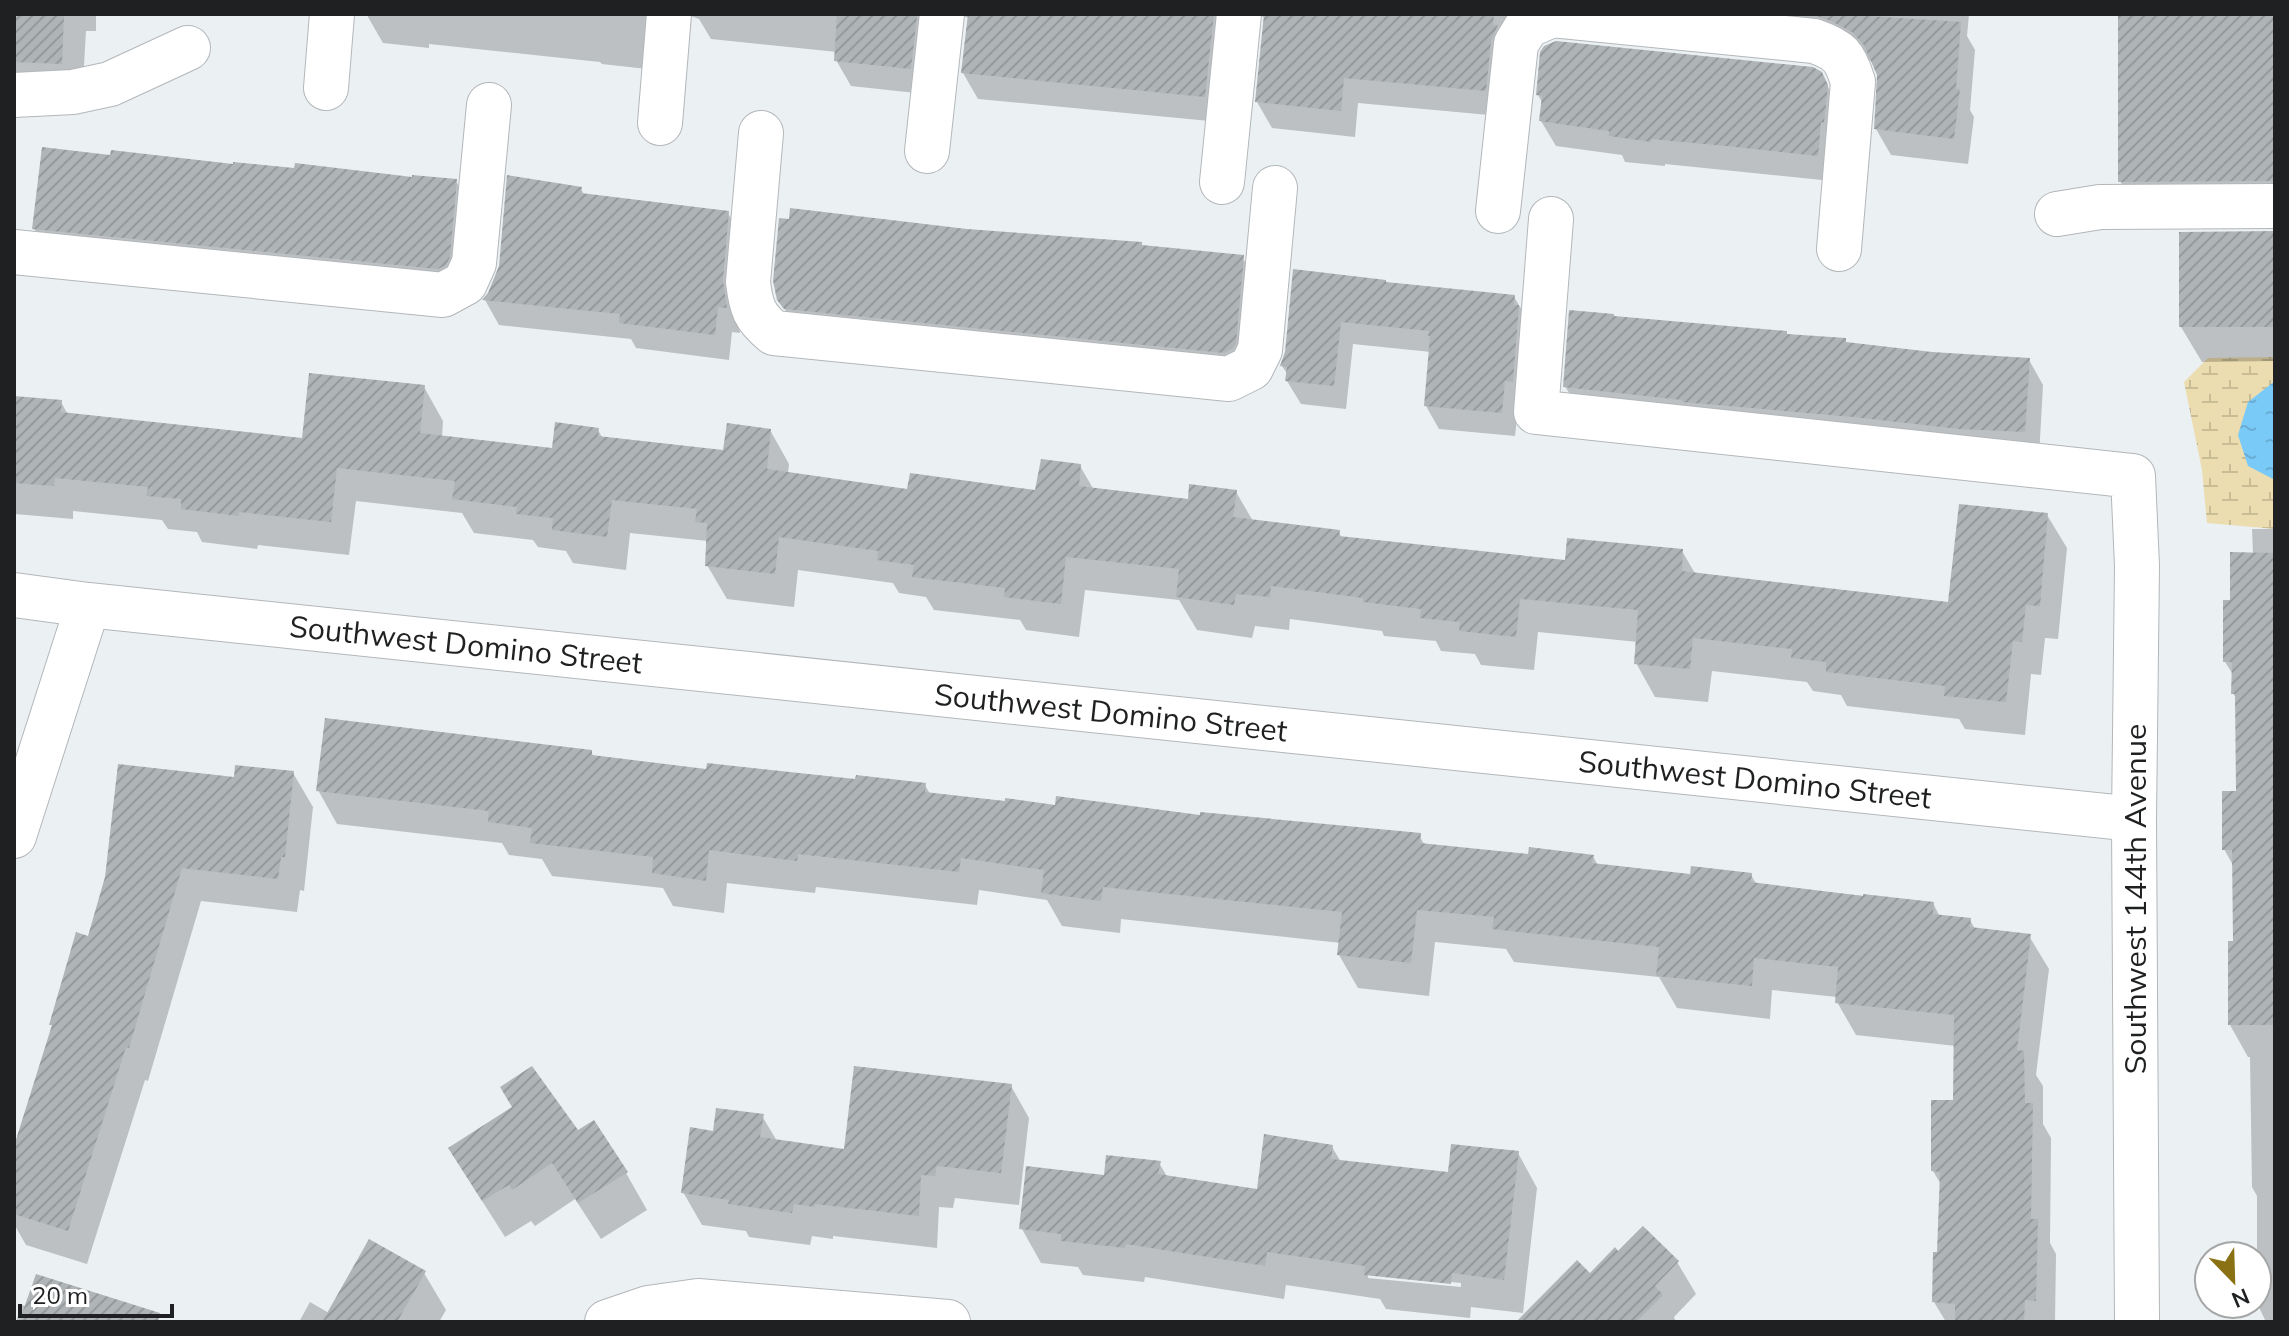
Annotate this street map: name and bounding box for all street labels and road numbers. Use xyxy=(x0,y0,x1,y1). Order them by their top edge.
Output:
street label: Southwest Domino Street xyxy=(288,607,644,681)
street label: Southwest Domino Street xyxy=(933,675,1289,749)
street label: Southwest 144th Avenue xyxy=(2116,724,2154,1074)
street label: Southwest Domino Street xyxy=(1577,742,1933,816)

